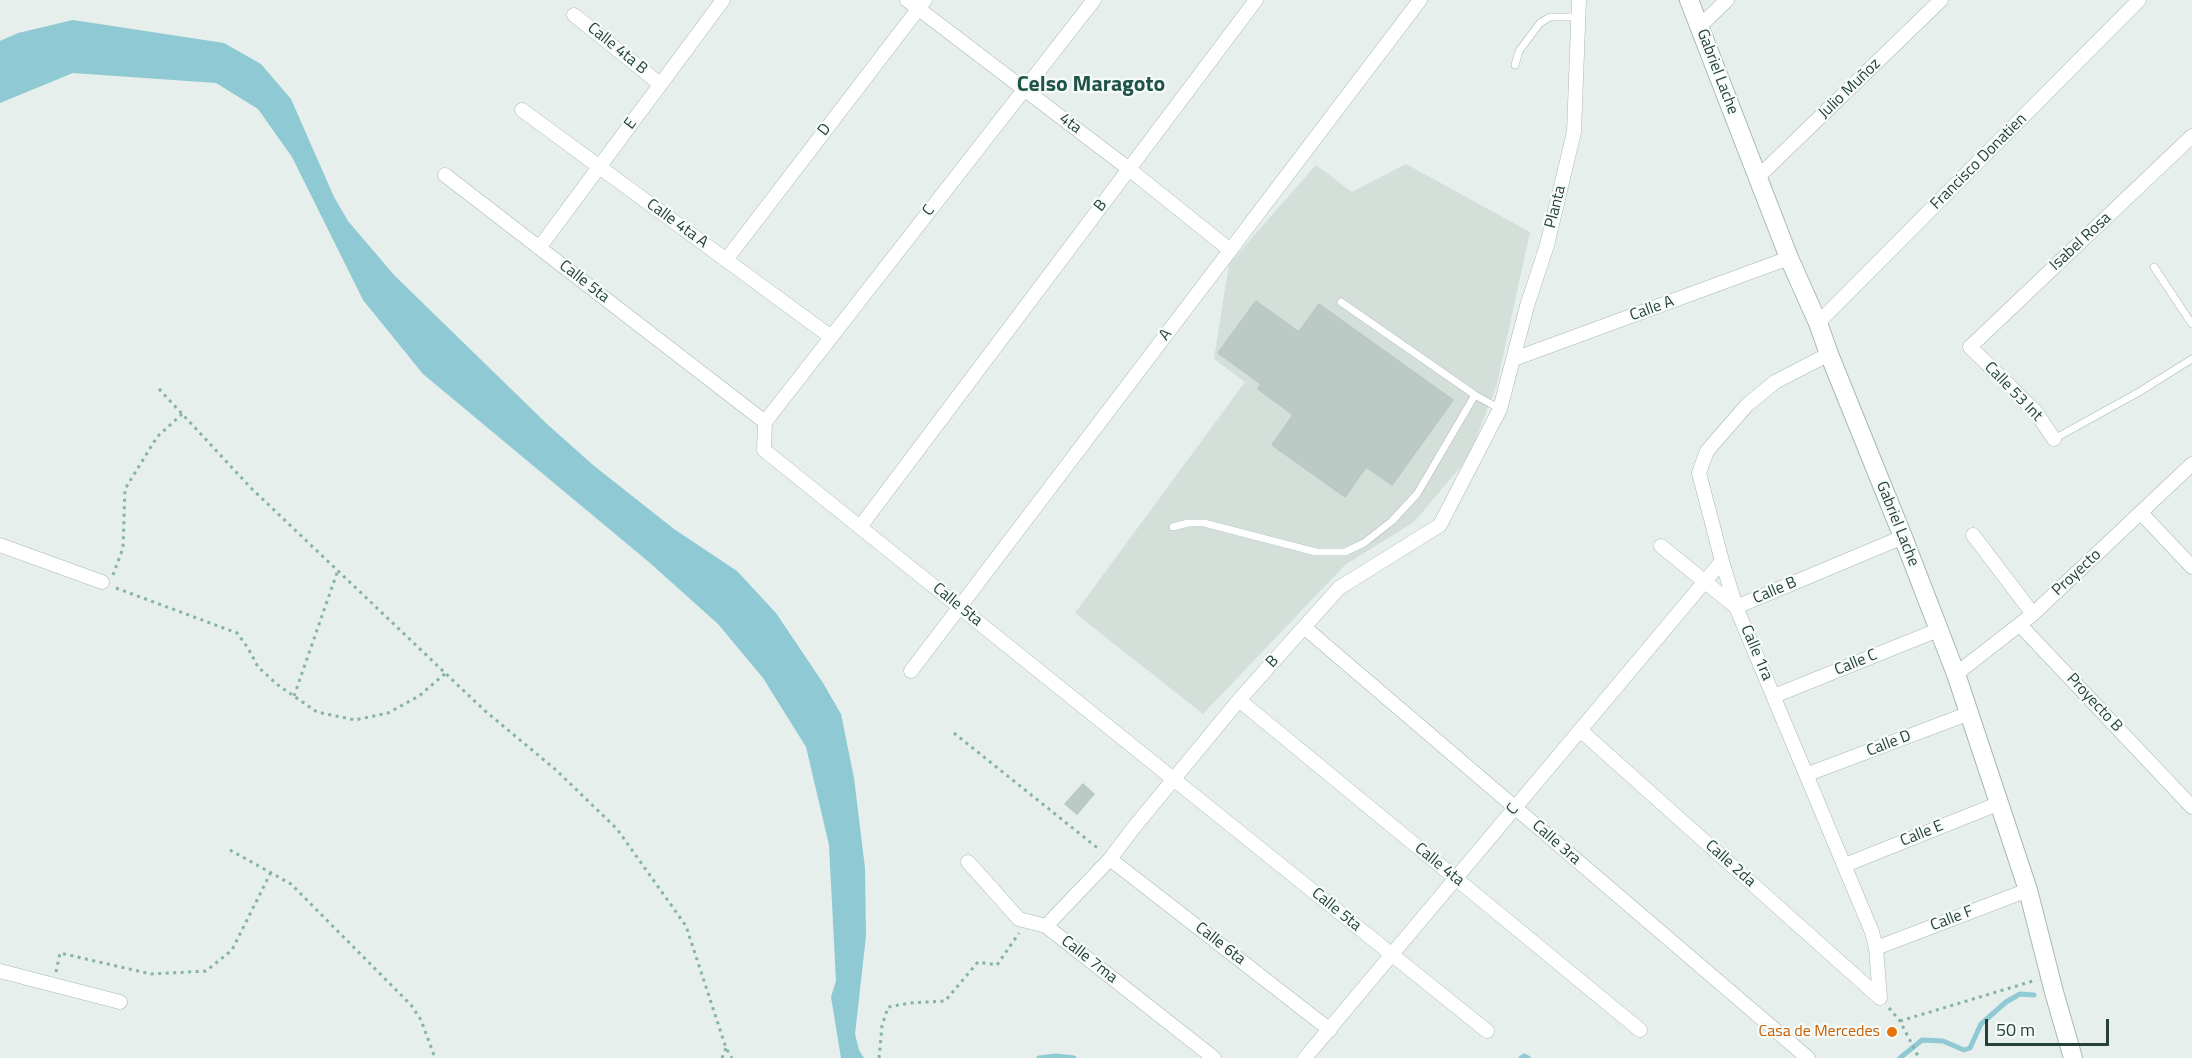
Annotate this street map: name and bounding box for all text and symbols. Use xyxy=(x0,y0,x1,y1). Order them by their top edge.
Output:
street label: Calle 4ta B xyxy=(583,19,651,79)
street label: Gabriel Lache xyxy=(1692,27,1742,117)
street label: Julio Muñoz xyxy=(1815,55,1885,123)
district label: Celso Maragoto xyxy=(1017,73,1165,99)
street label: 4ta xyxy=(1055,110,1085,138)
street label: Francisco Donatien xyxy=(1927,110,2031,214)
street label: E xyxy=(621,115,641,133)
street label: D xyxy=(814,120,836,140)
street label: Planta xyxy=(1541,184,1571,230)
street label: Calle 4ta A xyxy=(642,195,712,253)
street label: B xyxy=(1090,196,1112,216)
street label: C xyxy=(919,202,939,220)
street label: Isabel Rosa xyxy=(2046,209,2116,275)
street label: Calle 5ta xyxy=(555,256,613,308)
street label: Calle A xyxy=(1627,292,1677,326)
street label: A xyxy=(1155,325,1177,345)
street label: Calle 53 Int xyxy=(1980,358,2046,426)
street label: Gabriel Lache xyxy=(1871,479,1923,569)
street label: Proyecto xyxy=(2049,546,2105,600)
street label: Calle B xyxy=(1750,573,1800,609)
street label: Calle 5ta xyxy=(928,579,986,631)
street label: Calle 1ra xyxy=(1736,622,1776,684)
street label: Calle C xyxy=(1832,646,1880,680)
street label: B xyxy=(1263,652,1283,672)
street label: Proyecto B xyxy=(2062,670,2126,736)
street label: Calle D xyxy=(1864,727,1914,761)
street label: C xyxy=(1503,800,1523,820)
street label: Calle 3ra xyxy=(1528,817,1584,869)
street label: Calle E xyxy=(1898,817,1946,851)
street label: Calle 2da xyxy=(1701,836,1759,892)
street label: Calle 4ta xyxy=(1410,839,1468,891)
street label: Calle 5ta xyxy=(1307,884,1365,936)
street label: Calle F xyxy=(1928,902,1976,936)
street label: Calle 6ta xyxy=(1191,918,1249,970)
street label: Calle 7ma xyxy=(1057,932,1121,988)
scale bar xyxy=(1988,1007,2112,1045)
text: 50 m xyxy=(1996,1016,2035,1043)
place label: Casa de Mercedes xyxy=(1758,1022,1880,1042)
marker: Casa de Mercedes xyxy=(1885,1025,1899,1039)

